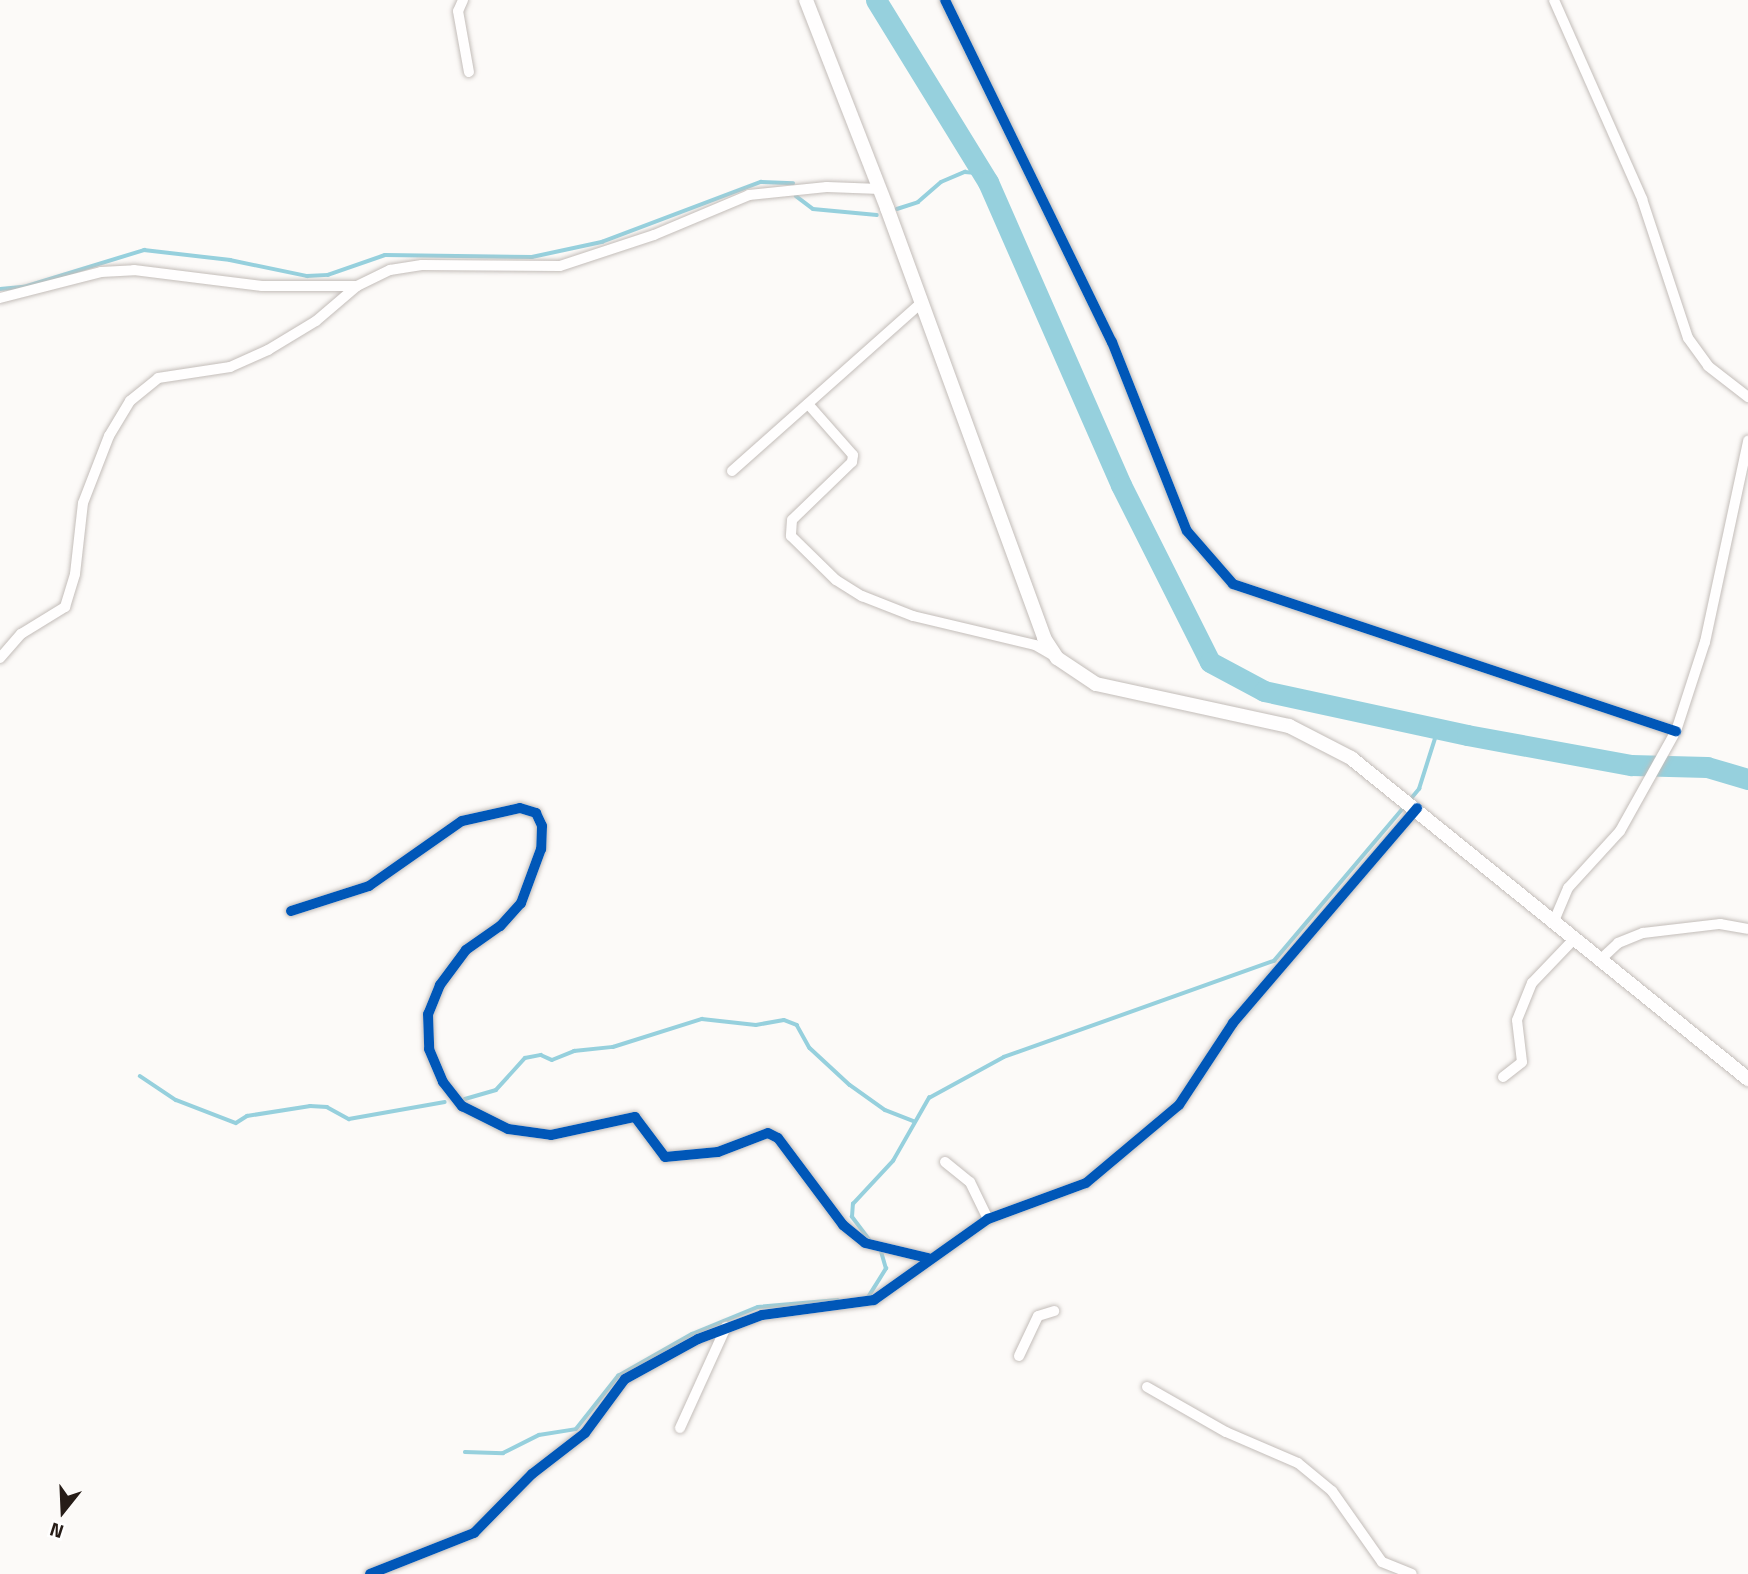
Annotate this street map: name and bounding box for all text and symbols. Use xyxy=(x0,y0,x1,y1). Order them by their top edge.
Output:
north arrow xyxy=(28,1476,98,1546)
text: N xyxy=(46,1516,67,1547)

